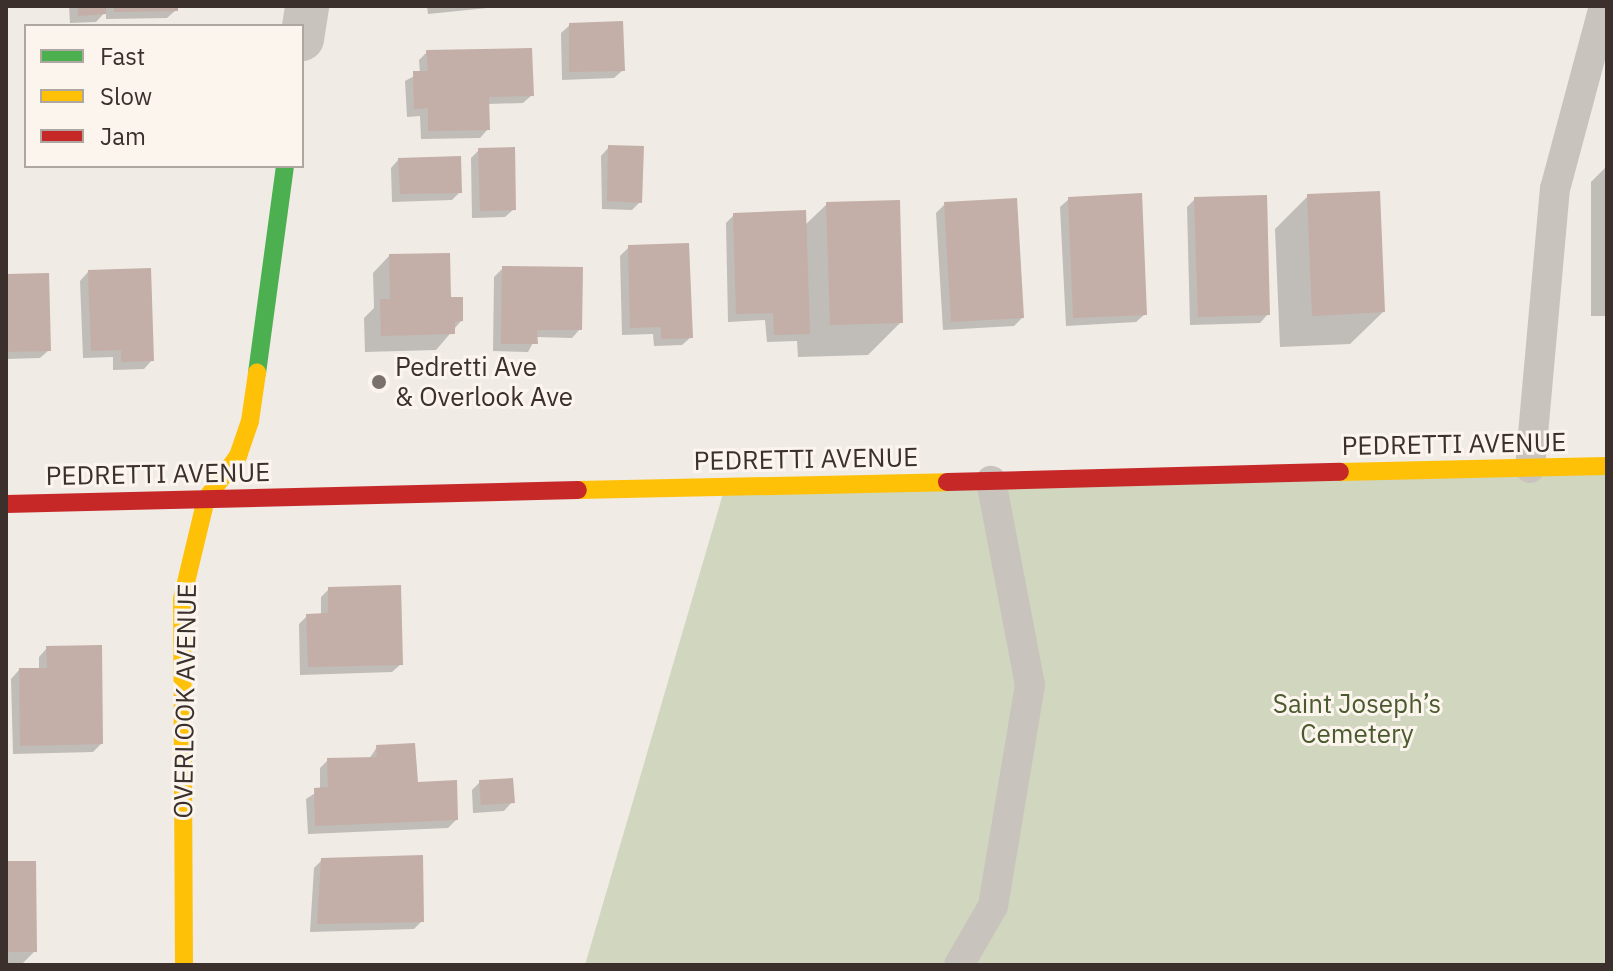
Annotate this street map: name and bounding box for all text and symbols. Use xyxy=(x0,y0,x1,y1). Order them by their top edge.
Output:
legend xyxy=(24,24,304,168)
text: Fast xyxy=(100,40,145,72)
text: Slow xyxy=(100,80,152,112)
text: Jam xyxy=(100,120,146,152)
place label: Pedretti Ave & Overlook Ave xyxy=(395,351,573,412)
marker: Pedretti Ave & Overlook Ave xyxy=(370,373,388,391)
street label: PEDRETTI AVENUE xyxy=(1341,426,1567,462)
street label: PEDRETTI AVENUE xyxy=(693,441,919,477)
street label: PEDRETTI AVENUE xyxy=(45,456,271,492)
street label: OVERLOOK AVENUE xyxy=(167,583,203,819)
park label: Saint Joseph’s Cemetery xyxy=(1273,688,1441,750)

